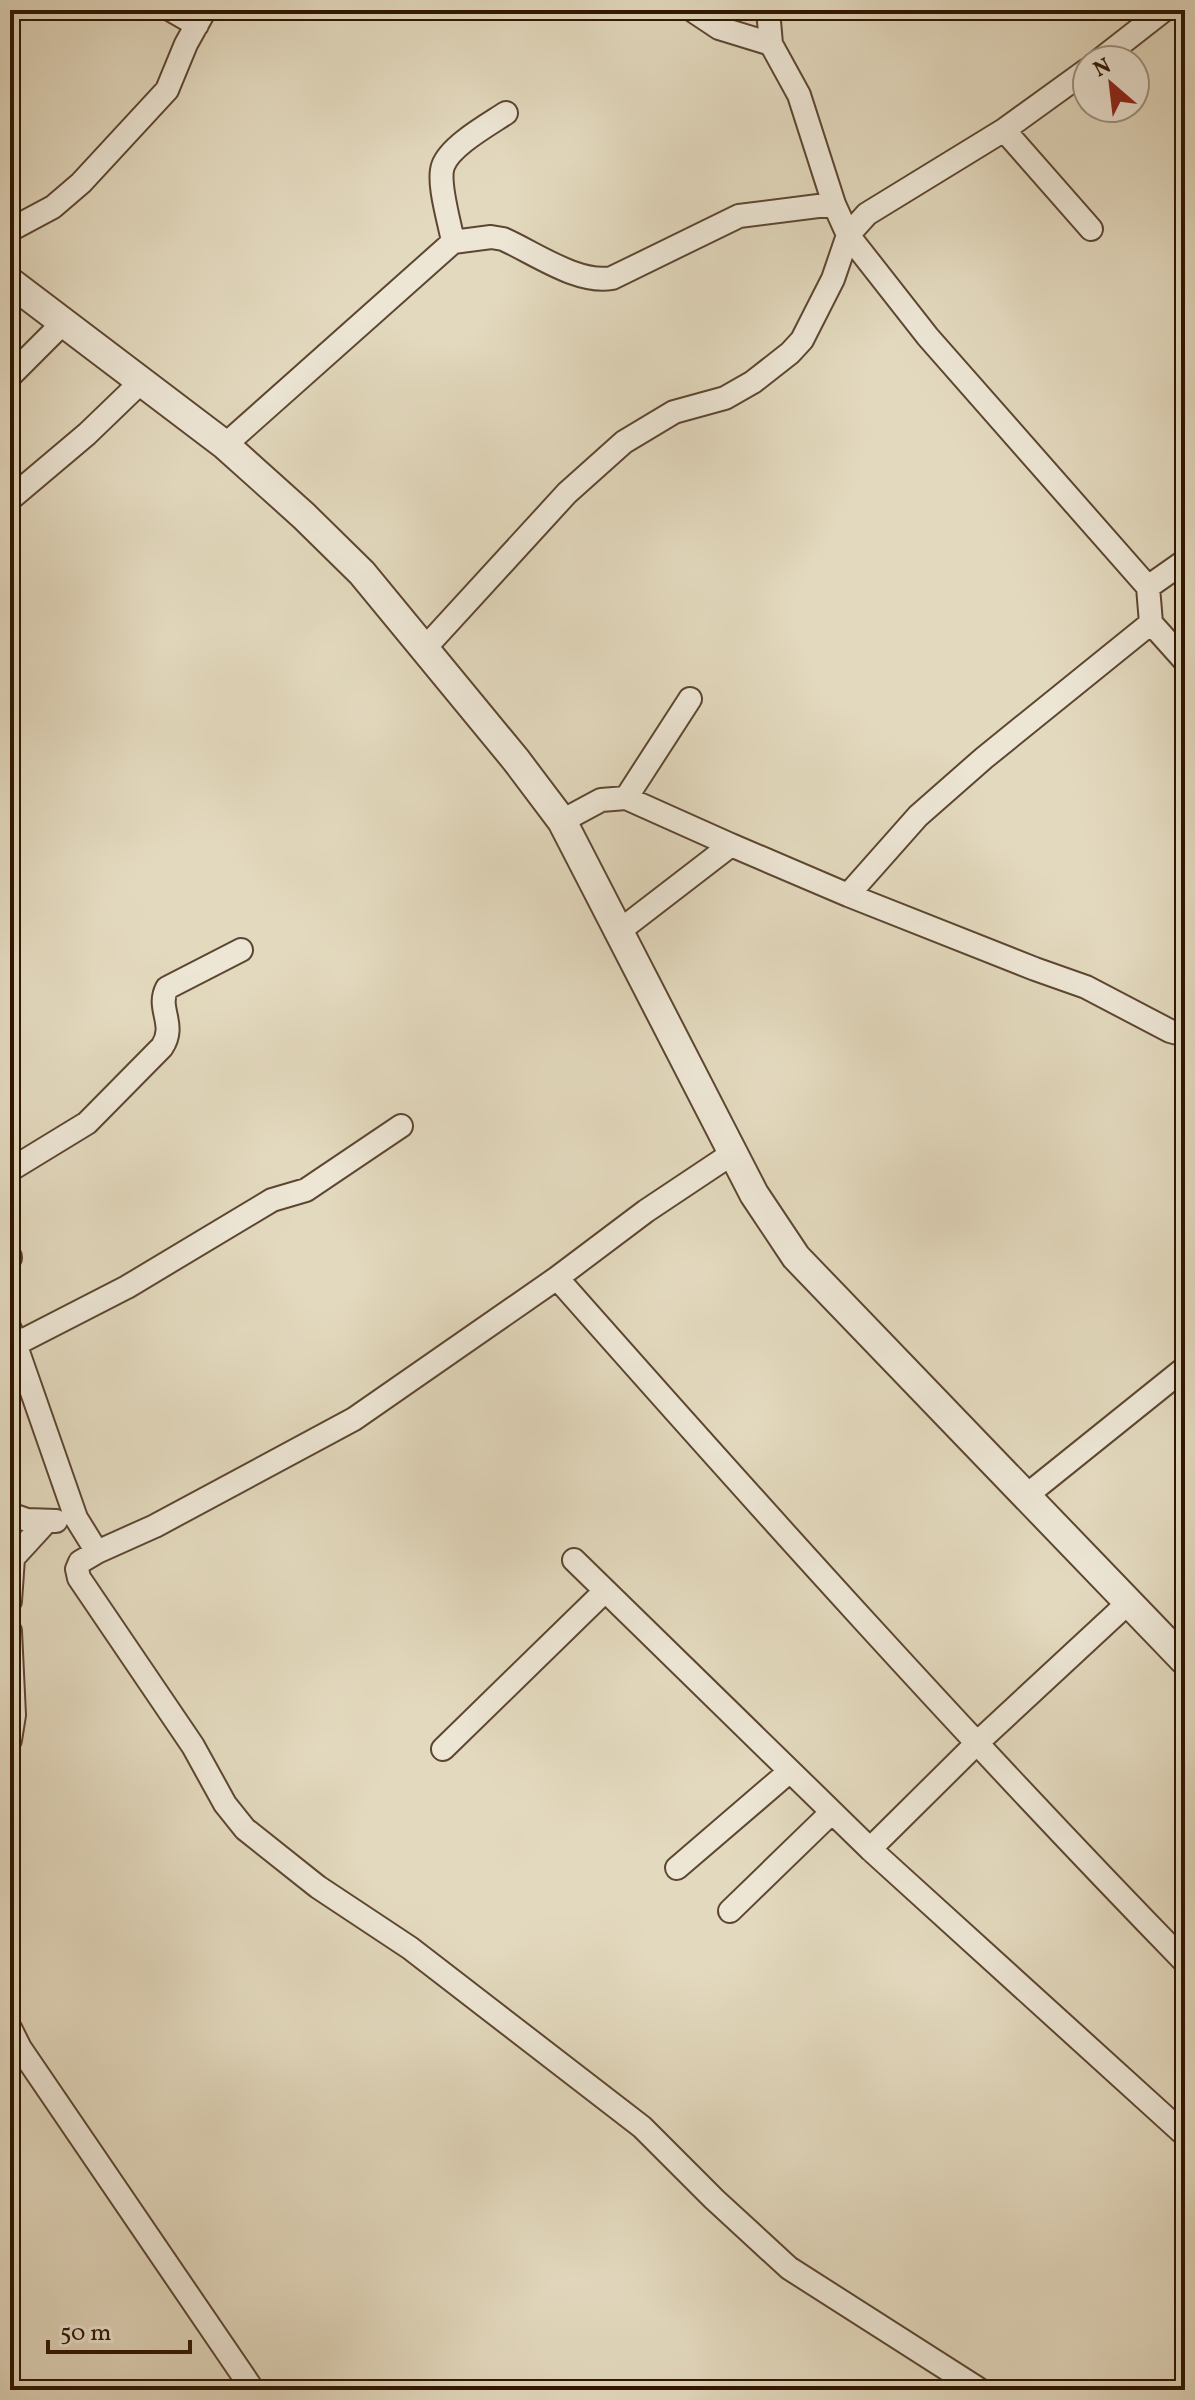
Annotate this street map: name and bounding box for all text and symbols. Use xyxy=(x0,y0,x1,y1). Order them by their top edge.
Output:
north arrow xyxy=(1071,44,1151,124)
text: N xyxy=(1088,51,1117,86)
scale bar xyxy=(48,2304,190,2354)
text: 50 m xyxy=(60,2317,112,2351)

